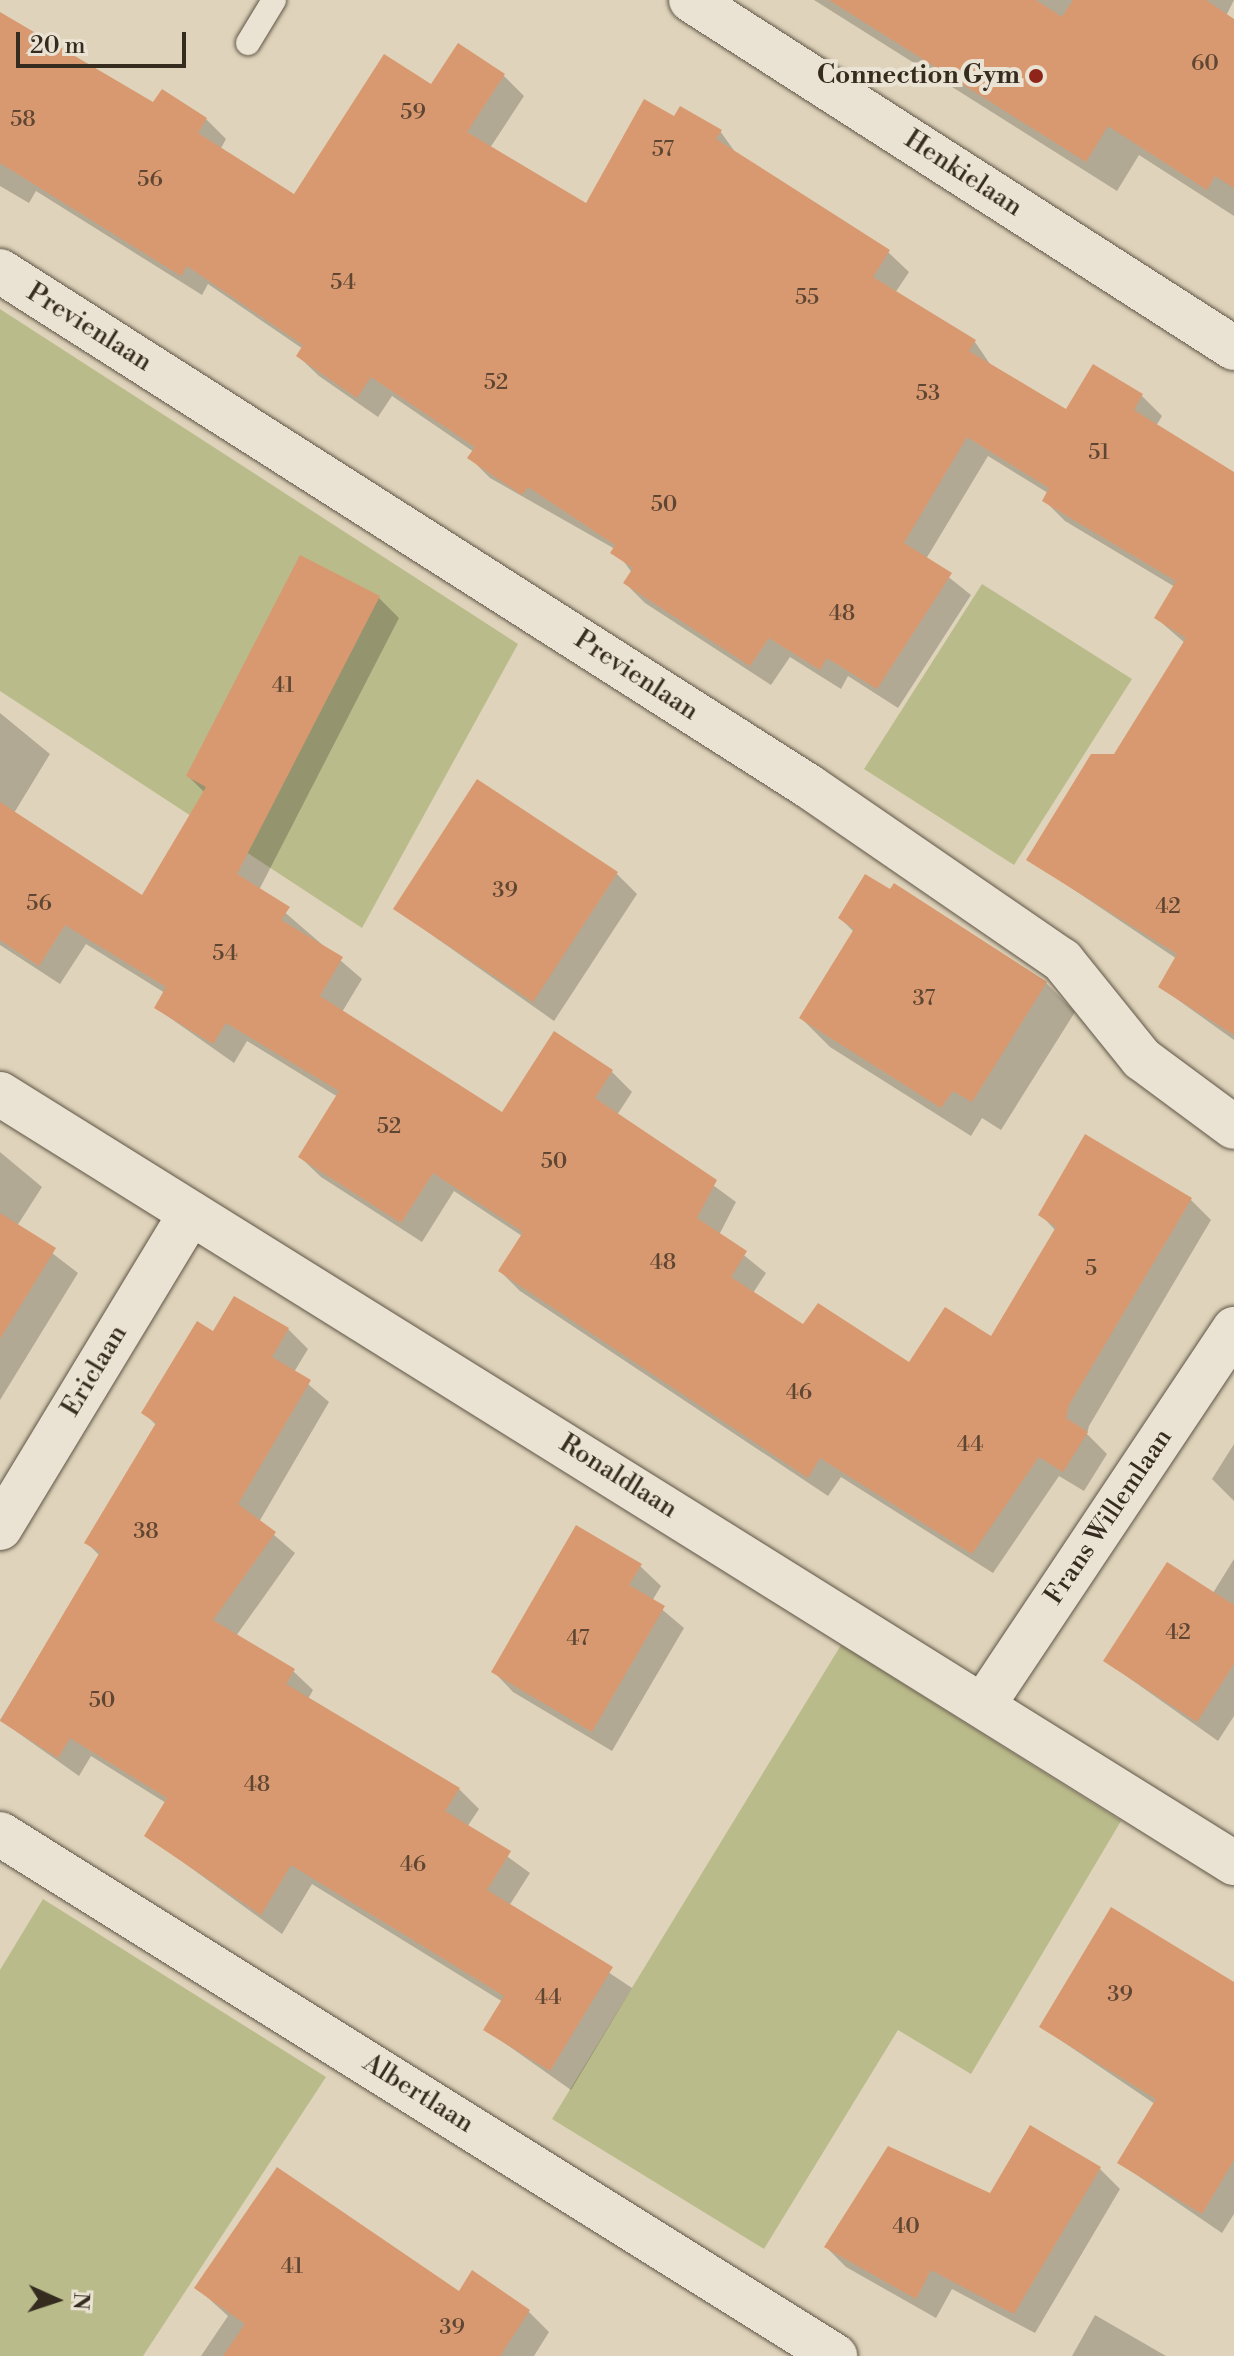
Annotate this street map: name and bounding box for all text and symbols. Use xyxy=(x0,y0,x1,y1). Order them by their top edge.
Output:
scale bar xyxy=(20,16,190,66)
text: 20 m xyxy=(30,31,86,61)
house number: 60 xyxy=(1191,51,1219,77)
place label: Connection Gym xyxy=(817,60,1020,92)
marker: Connection Gym xyxy=(1027,67,1045,85)
house number: 59 xyxy=(400,100,426,126)
house number: 58 xyxy=(10,107,36,133)
street label: Henkielaan xyxy=(898,124,1028,224)
house number: 57 xyxy=(652,137,674,163)
house number: 56 xyxy=(137,167,163,193)
house number: 54 xyxy=(330,270,356,296)
street label: Previenlaan xyxy=(21,277,157,379)
house number: 55 xyxy=(795,285,819,311)
house number: 52 xyxy=(484,370,508,396)
house number: 53 xyxy=(916,381,940,407)
house number: 51 xyxy=(1088,440,1110,466)
house number: 50 xyxy=(651,492,677,518)
house number: 48 xyxy=(829,601,855,627)
street label: Previenlaan xyxy=(568,624,704,728)
house number: 41 xyxy=(272,673,294,699)
house number: 39 xyxy=(492,878,518,904)
house number: 56 xyxy=(26,891,52,917)
house number: 42 xyxy=(1155,894,1181,920)
house number: 54 xyxy=(212,941,238,967)
house number: 37 xyxy=(913,986,935,1012)
house number: 52 xyxy=(377,1114,401,1140)
house number: 50 xyxy=(541,1149,567,1175)
house number: 48 xyxy=(650,1250,676,1276)
house number: 5 xyxy=(1085,1256,1097,1282)
street label: Ericlaan xyxy=(56,1320,134,1422)
house number: 46 xyxy=(786,1380,812,1406)
street label: Frans Willemlaan xyxy=(1039,1423,1179,1611)
street label: Ronaldlaan xyxy=(553,1429,683,1525)
house number: 44 xyxy=(957,1432,983,1458)
house number: 38 xyxy=(133,1519,159,1545)
house number: 42 xyxy=(1165,1620,1191,1646)
house number: 47 xyxy=(566,1626,590,1652)
house number: 50 xyxy=(89,1688,115,1714)
house number: 48 xyxy=(244,1772,270,1798)
house number: 46 xyxy=(400,1852,426,1878)
house number: 39 xyxy=(1107,1982,1133,2008)
house number: 44 xyxy=(535,1985,561,2011)
street label: Albertlaan xyxy=(357,2048,479,2140)
house number: 40 xyxy=(892,2214,920,2240)
house number: 41 xyxy=(281,2254,303,2280)
north arrow xyxy=(16,2260,96,2340)
text: N xyxy=(67,2292,94,2311)
house number: 39 xyxy=(439,2315,465,2341)

